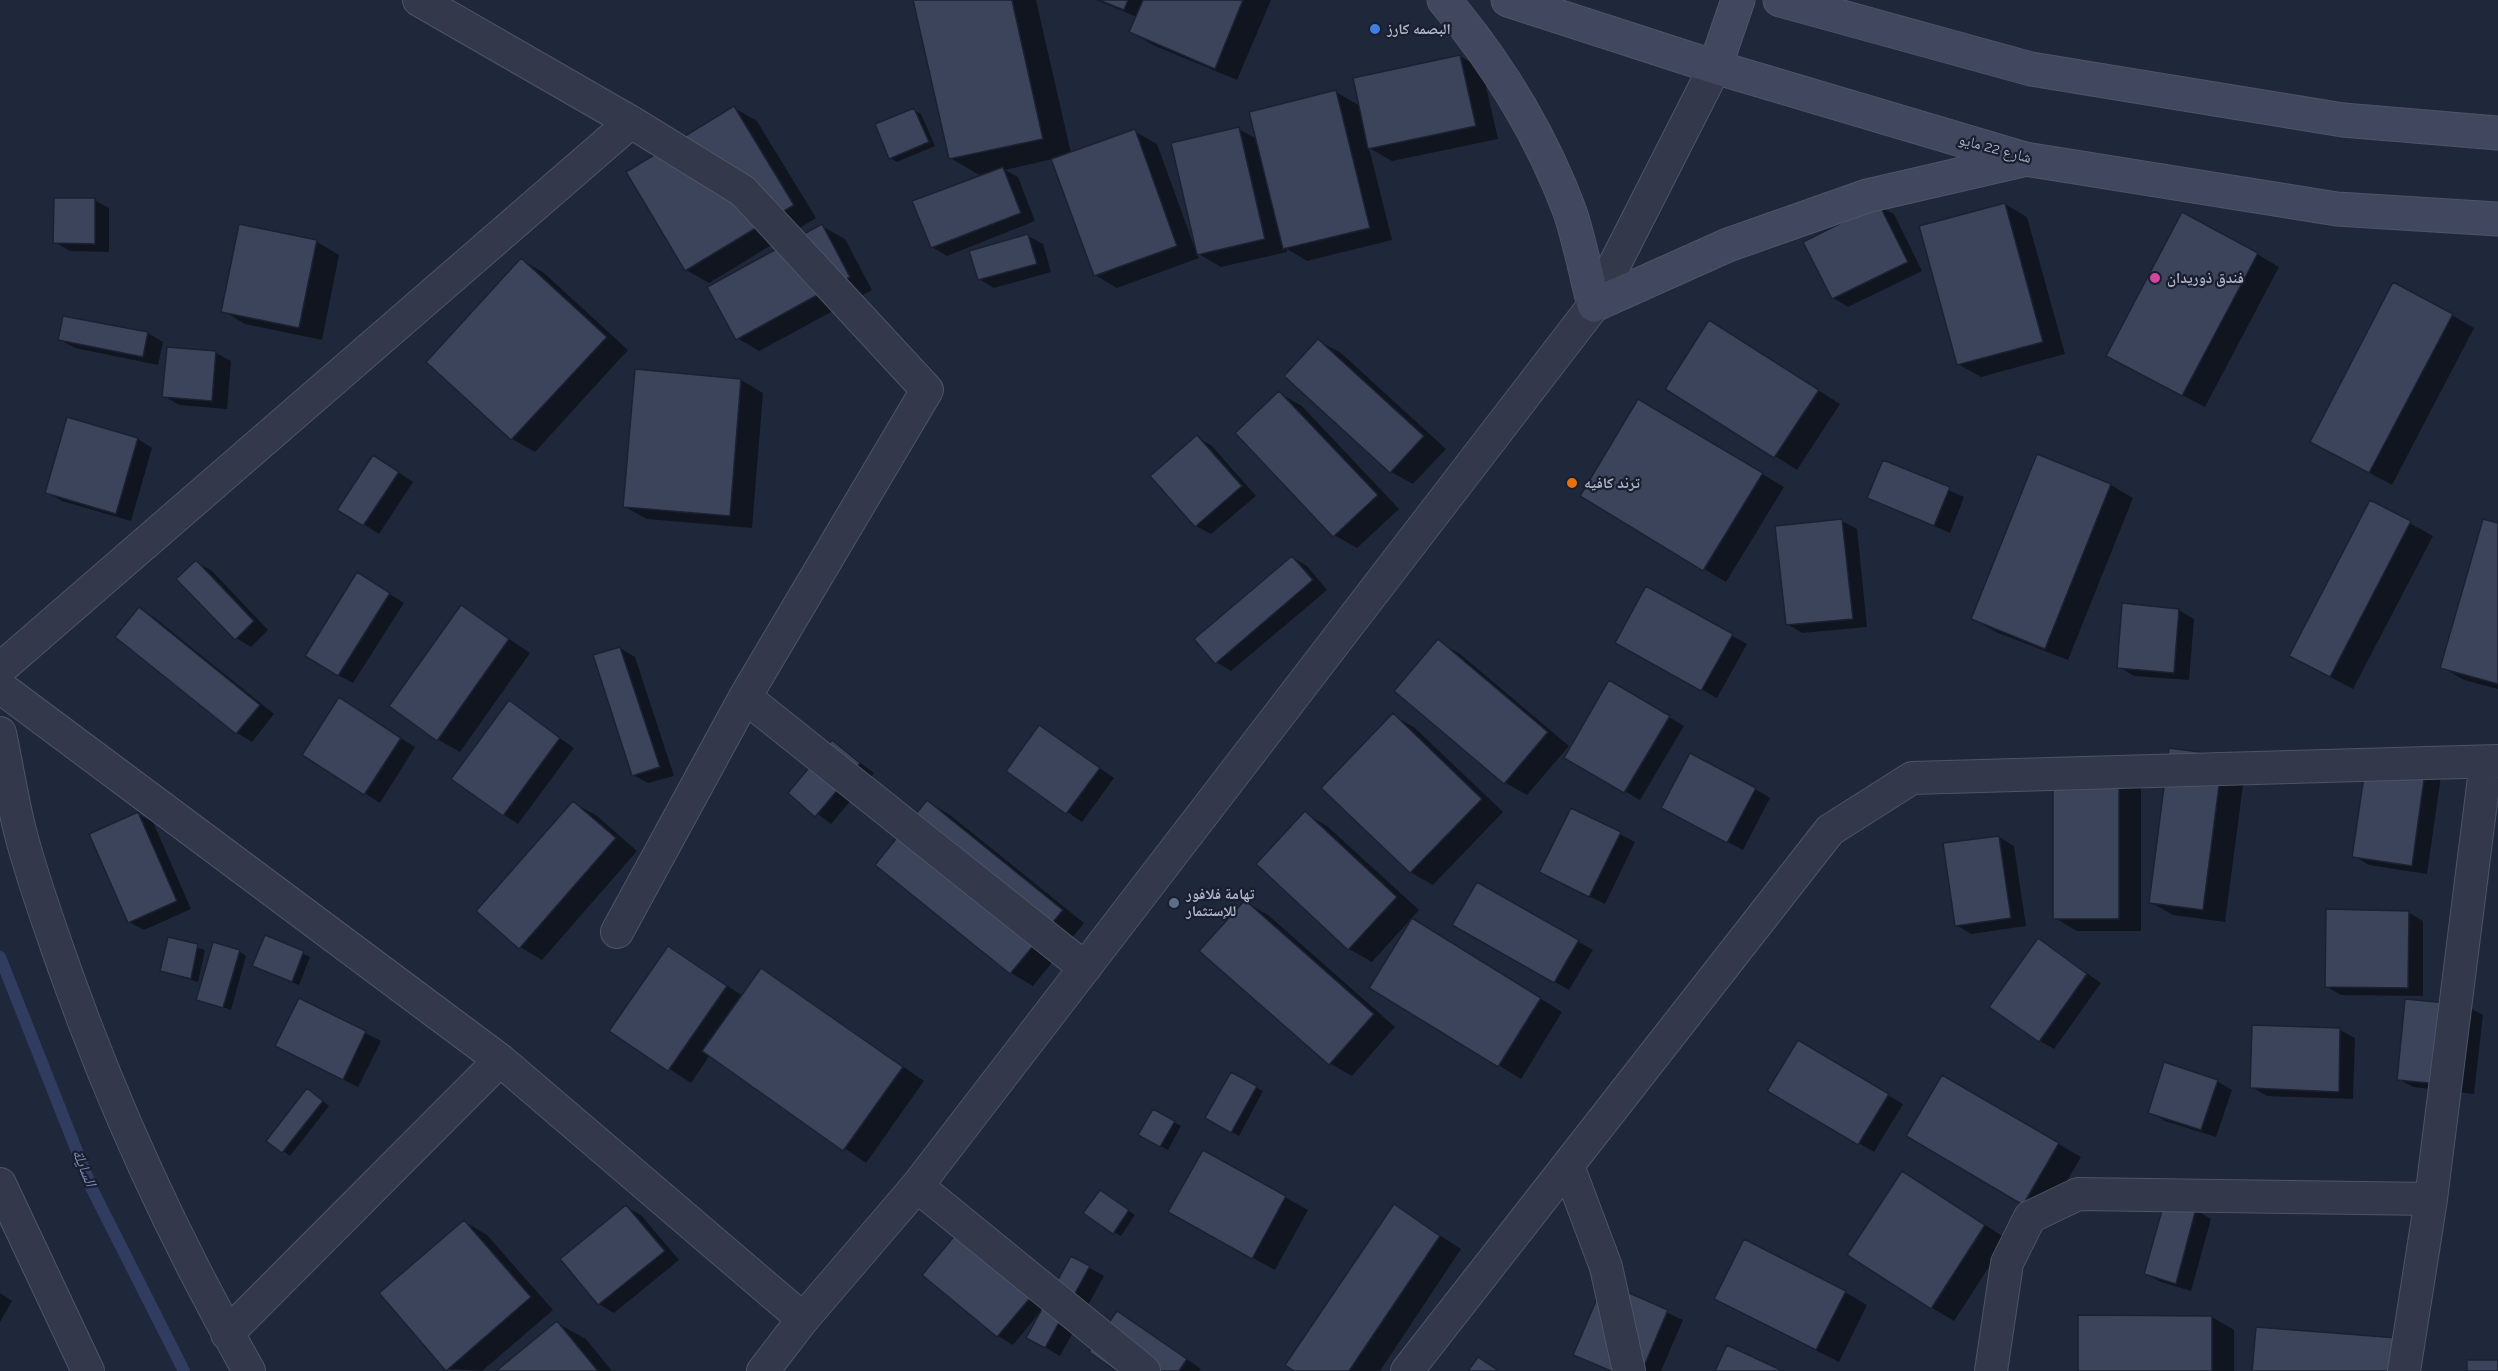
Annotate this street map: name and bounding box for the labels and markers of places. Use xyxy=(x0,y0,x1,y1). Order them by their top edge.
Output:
place label: البصمه كارز xyxy=(1387,20,1451,38)
marker: البصمه كارز xyxy=(1368,22,1382,36)
place label: فندق ذوريدان xyxy=(2167,269,2244,287)
marker: فندق ذوريدان xyxy=(2148,271,2162,285)
place label: ترند كافيه xyxy=(1584,474,1640,492)
marker: ترند كافيه xyxy=(1565,476,1579,490)
place label: تهامة فلافور للإستثمار xyxy=(1186,885,1254,920)
marker: تهامة فلافور للإستثمار xyxy=(1167,896,1181,910)

